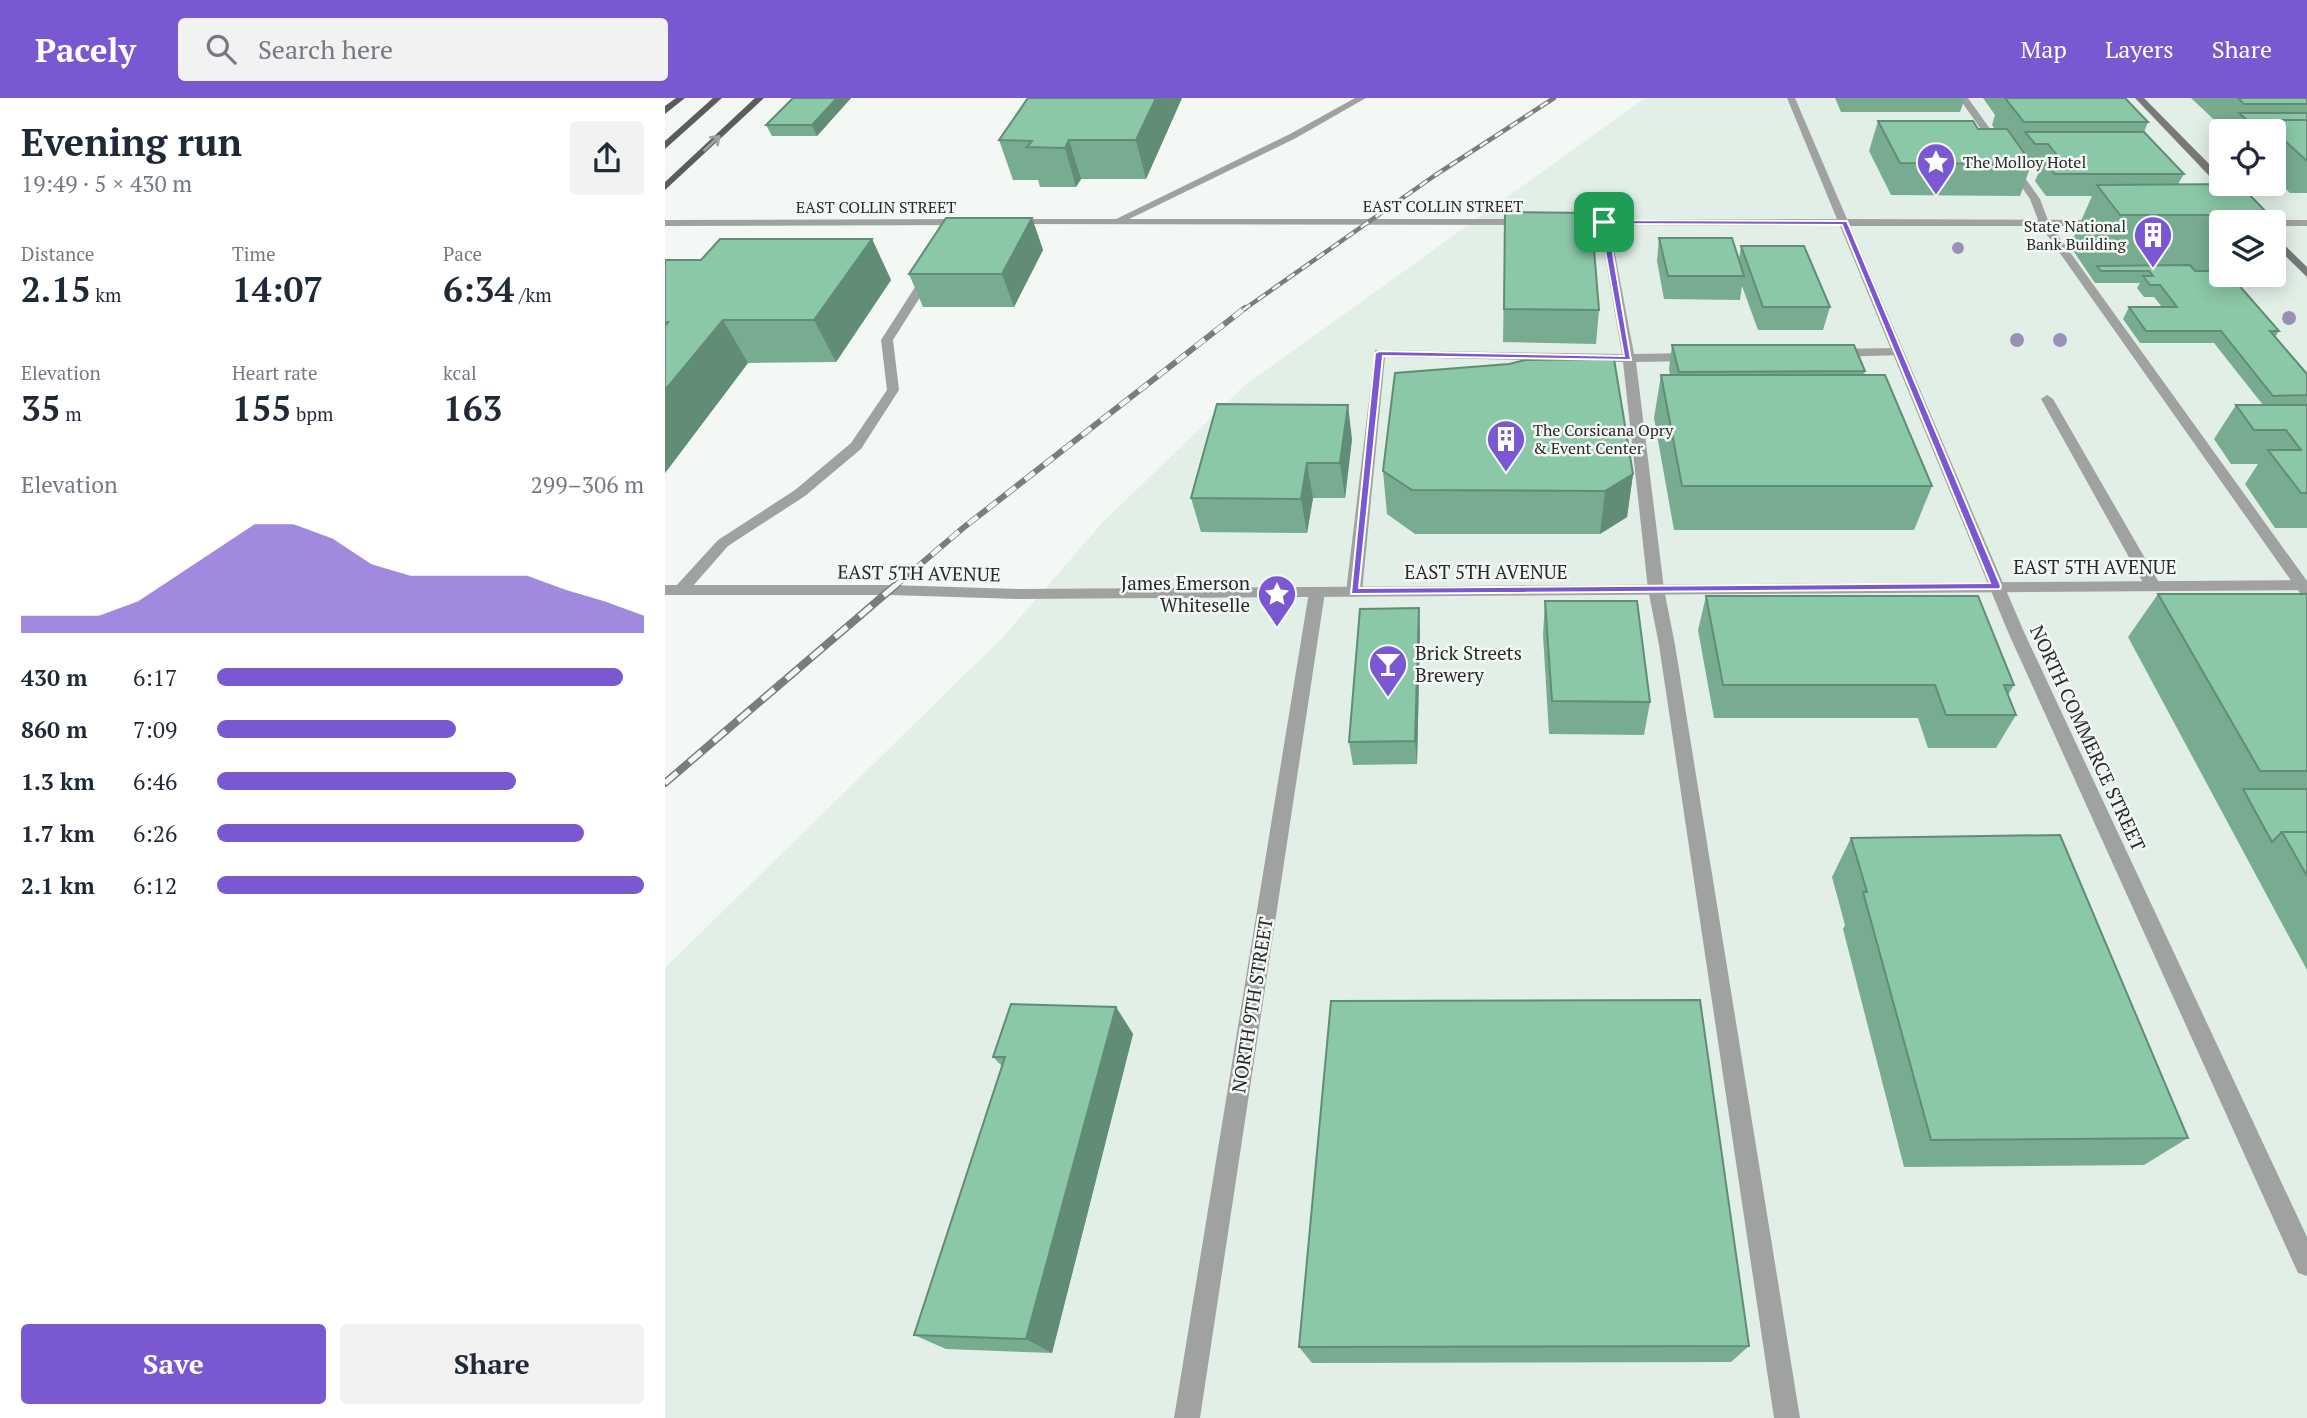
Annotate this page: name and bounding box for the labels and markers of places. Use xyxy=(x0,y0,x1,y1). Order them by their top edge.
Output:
place icon: The Molloy Hotel xyxy=(1915,141,1957,196)
place label: The Molloy Hotel xyxy=(1963,151,2086,173)
pin xyxy=(1574,192,1634,252)
building icon: State National Bank Building xyxy=(2132,214,2174,269)
place label: State National Bank Building xyxy=(2024,215,2127,255)
building icon: The Corsicana Opry & Event Center xyxy=(1485,418,1527,473)
place label: The Corsicana Opry & Event Center xyxy=(1533,419,1674,459)
place label: James Emerson Whiteselle xyxy=(1121,570,1250,617)
place icon: James Emerson Whiteselle xyxy=(1256,573,1298,628)
place label: Brick Streets Brewery xyxy=(1415,640,1522,687)
bar icon: Brick Streets Brewery xyxy=(1367,643,1409,698)

